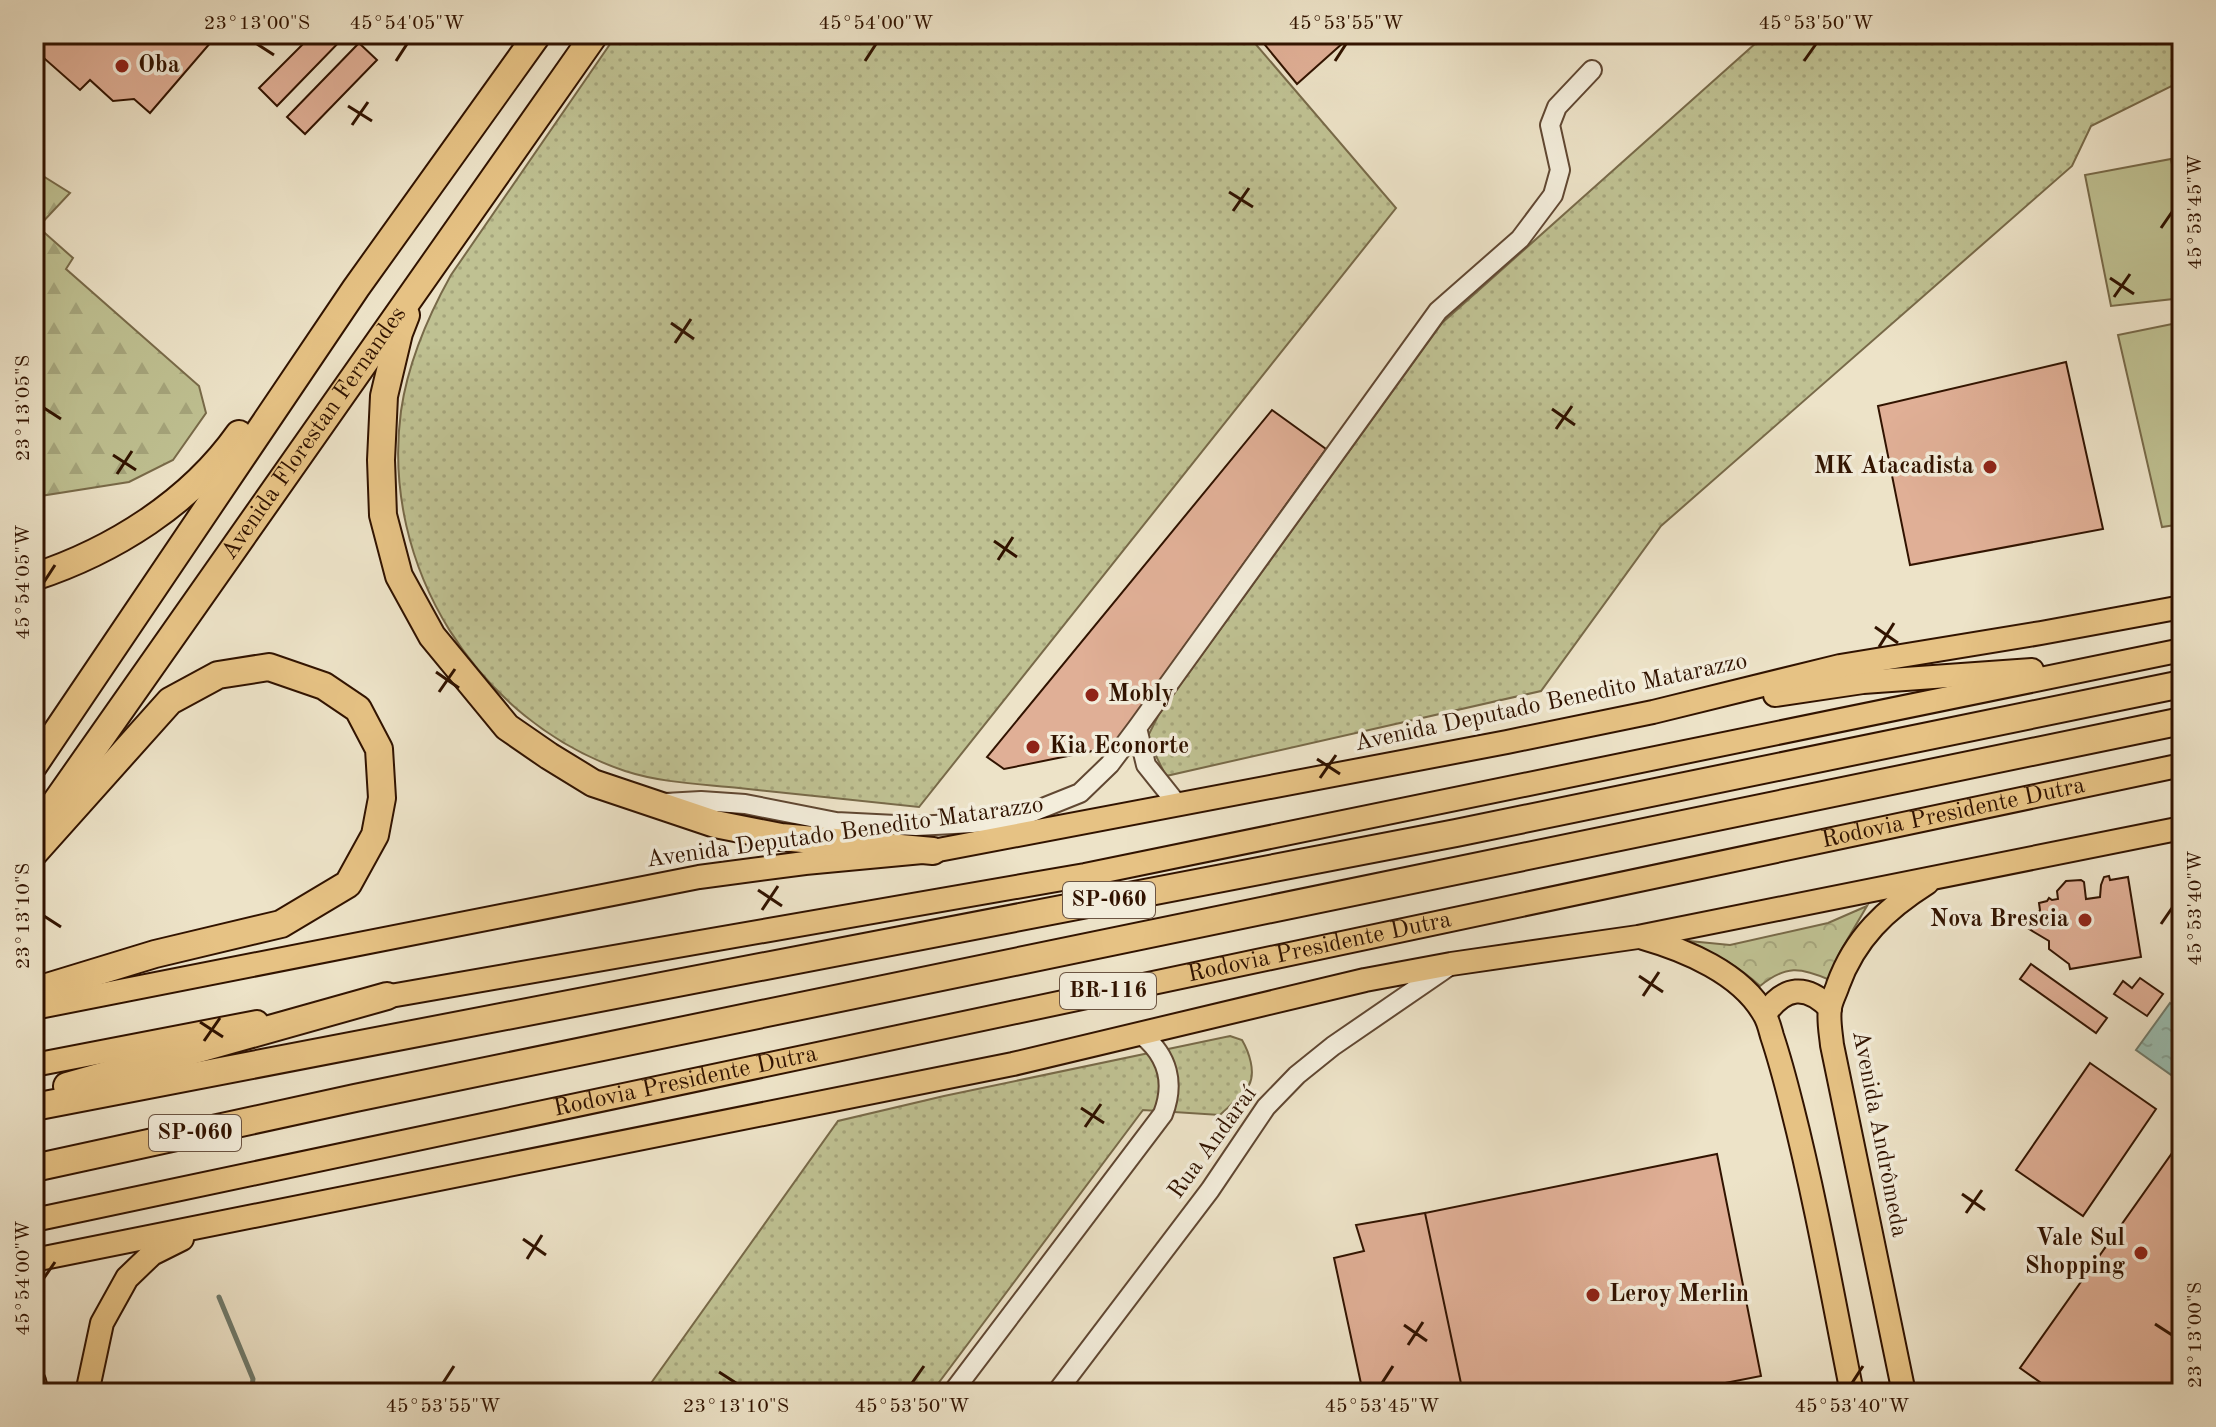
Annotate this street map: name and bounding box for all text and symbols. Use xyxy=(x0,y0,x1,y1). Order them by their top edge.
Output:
text: 23°13'00"S xyxy=(204,14,310,34)
text: 45°54'05"W xyxy=(349,14,465,34)
text: 45°54'00"W xyxy=(818,14,934,34)
text: 45°53'55"W xyxy=(1288,14,1404,34)
text: 45°53'50"W xyxy=(1758,14,1874,34)
place label: Oba xyxy=(138,54,180,78)
marker: Oba xyxy=(113,57,131,75)
text: 45°53'45"W xyxy=(2186,154,2206,270)
street label: Avenida Florestan Fernandes xyxy=(218,303,411,565)
text: 23°13'05"S xyxy=(14,355,34,461)
place label: MK Atacadista xyxy=(1814,455,1974,479)
marker: MK Atacadista xyxy=(1981,458,1999,476)
text: 45°54'05"W xyxy=(14,524,34,640)
street label: Avenida Deputado Benedito Matarazzo xyxy=(1352,650,1750,756)
place label: Mobly xyxy=(1108,683,1174,707)
marker: Mobly xyxy=(1083,686,1101,704)
place label: Kia Econorte xyxy=(1049,735,1189,759)
marker: Kia Econorte xyxy=(1024,738,1042,756)
street label: Rodovia Presidente Dutra xyxy=(1819,774,2088,853)
street label: Avenida Deputado Benedito Matarazzo xyxy=(645,793,1045,873)
text: 45°53'40"W xyxy=(2186,850,2206,966)
text: 23°13'10"S xyxy=(14,863,34,969)
road number: SP-060 xyxy=(1063,882,1155,918)
street label: Rodovia Presidente Dutra xyxy=(1185,908,1454,987)
place label: Nova Brescia xyxy=(1930,908,2069,932)
marker: Nova Brescia xyxy=(2076,911,2094,929)
road number: BR-116 xyxy=(1060,973,1156,1009)
street label: Avenida Andrômeda xyxy=(1847,1029,1911,1240)
street label: Rodovia Presidente Dutra xyxy=(552,1042,820,1122)
street label: Rua Andaraí xyxy=(1164,1082,1262,1204)
road number: SP-060 xyxy=(149,1115,241,1151)
text: 45°54'00"W xyxy=(14,1220,34,1336)
place label: Vale Sul Shopping xyxy=(2025,1227,2126,1279)
marker: Vale Sul Shopping xyxy=(2132,1244,2150,1262)
text: 23°13'00"S xyxy=(2186,1282,2206,1388)
place label: Leroy Merlin xyxy=(1609,1283,1749,1307)
marker: Leroy Merlin xyxy=(1584,1286,1602,1304)
text: 45°53'55"W xyxy=(385,1397,501,1417)
text: 23°13'10"S xyxy=(683,1397,789,1417)
text: 45°53'50"W xyxy=(854,1397,970,1417)
text: 45°53'45"W xyxy=(1324,1397,1440,1417)
text: 45°53'40"W xyxy=(1794,1397,1910,1417)

